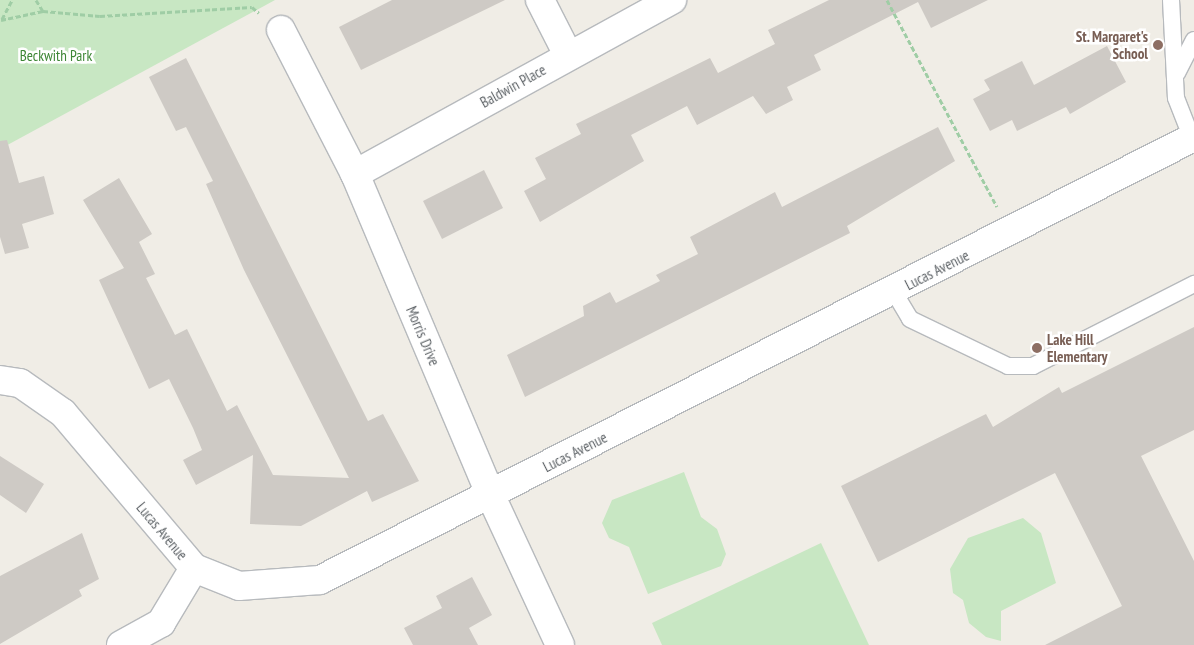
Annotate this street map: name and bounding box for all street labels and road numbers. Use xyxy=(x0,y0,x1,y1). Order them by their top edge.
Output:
street label: Baldwin Place xyxy=(477,61,549,111)
street label: Lucas Avenue xyxy=(902,246,972,294)
street label: Morris Drive xyxy=(402,303,444,369)
street label: Lucas Avenue xyxy=(540,428,610,476)
street label: Lucas Avenue xyxy=(133,498,191,564)

